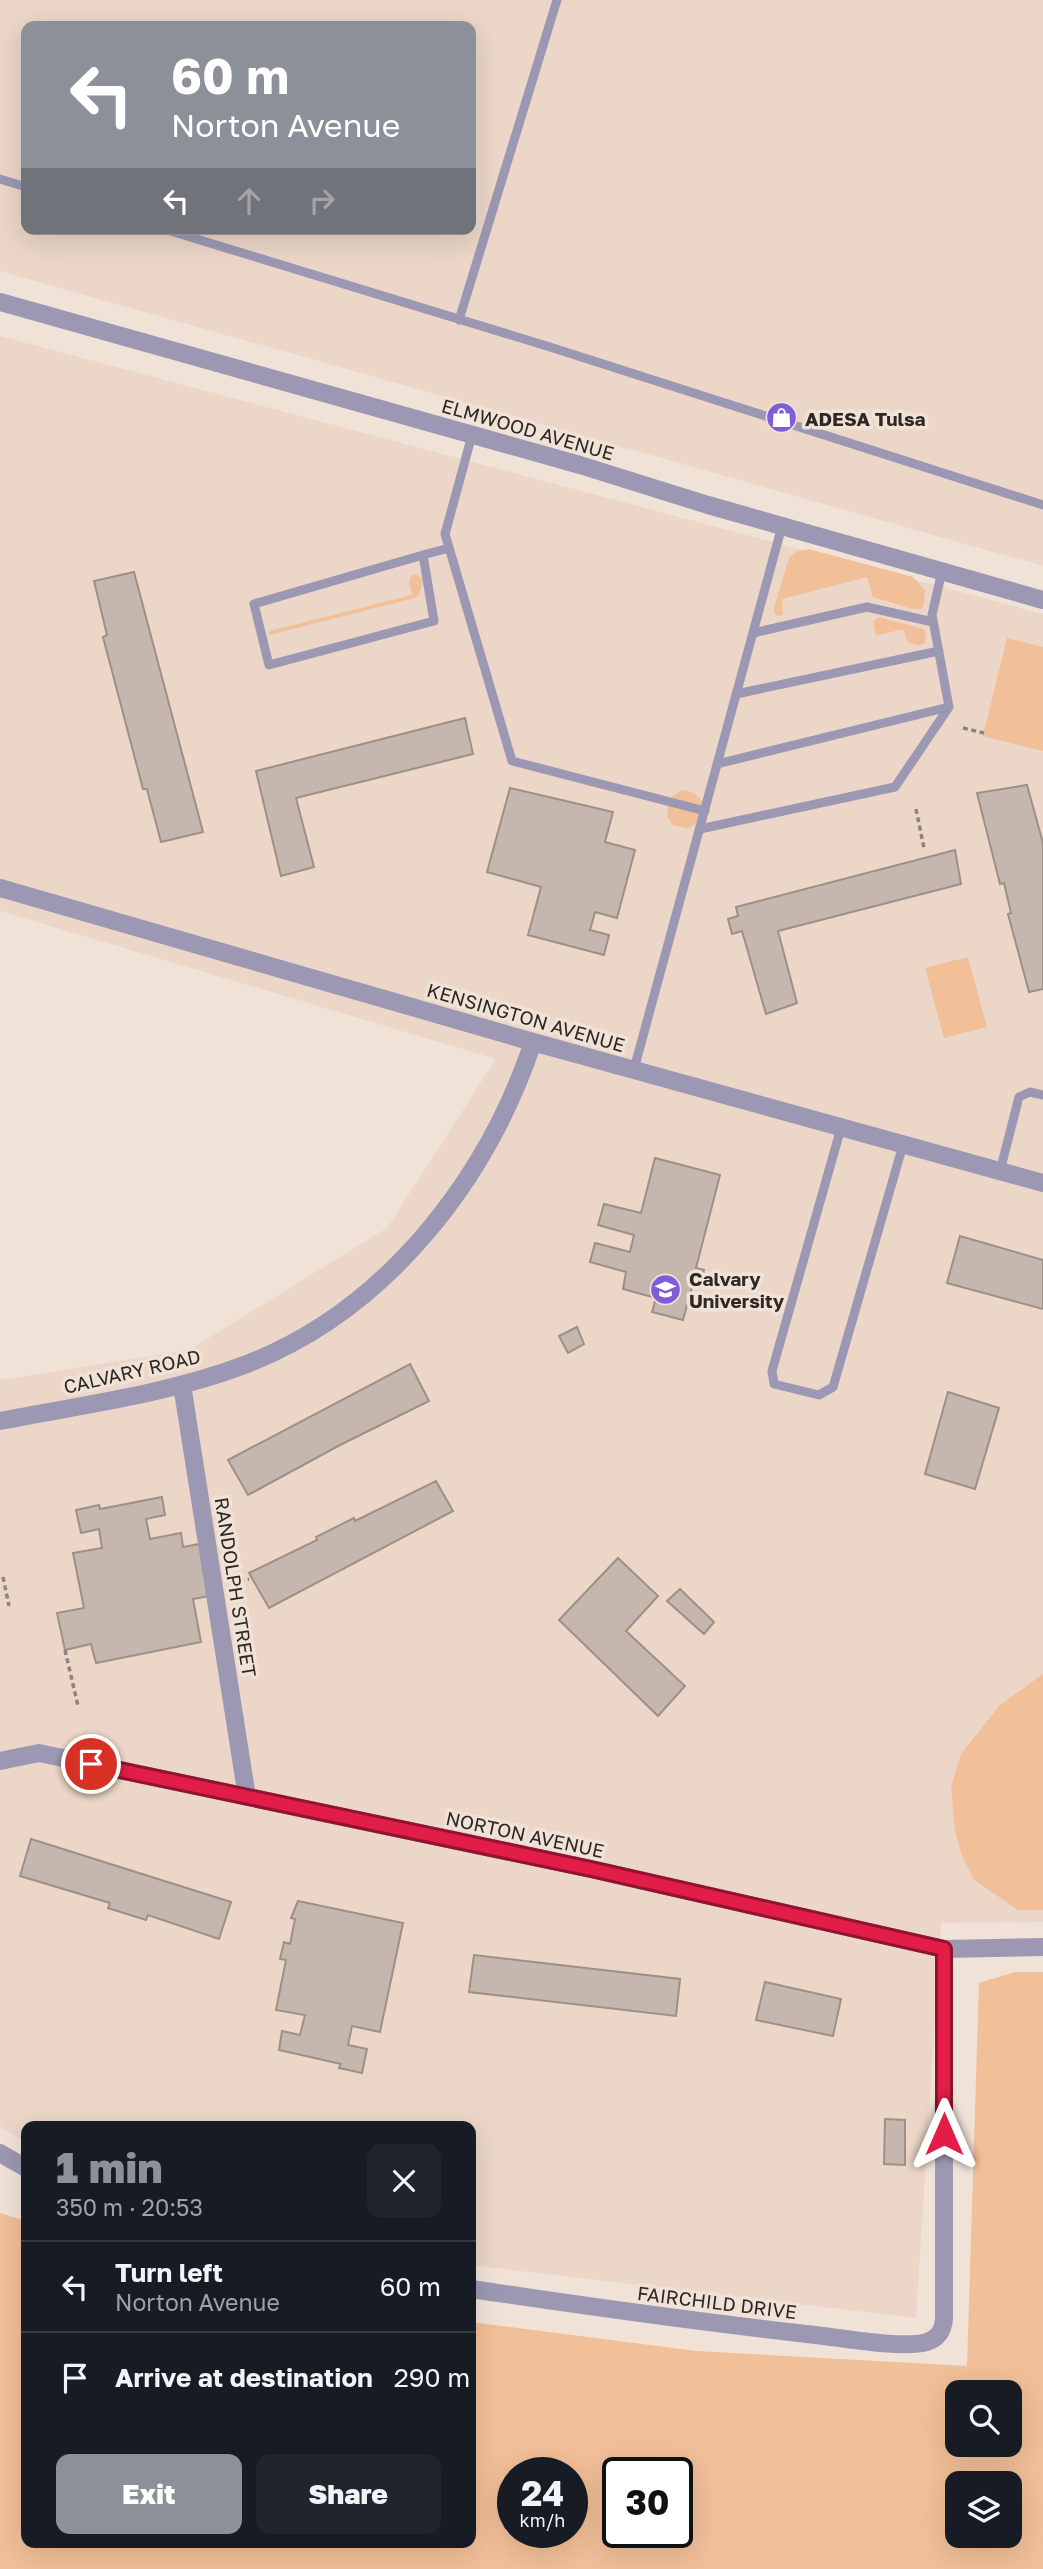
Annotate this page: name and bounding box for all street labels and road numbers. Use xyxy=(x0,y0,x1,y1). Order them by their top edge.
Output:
street label: ELMWOOD AVENUE xyxy=(439,393,617,465)
street label: KENSINGTON AVENUE xyxy=(424,978,628,1056)
street label: CALVARY ROAD xyxy=(61,1344,203,1398)
street label: RANDOLPH STREET xyxy=(210,1495,262,1679)
street label: NORTON AVENUE xyxy=(444,1806,606,1862)
street label: FAIRCHILD DRIVE xyxy=(636,2281,798,2323)

